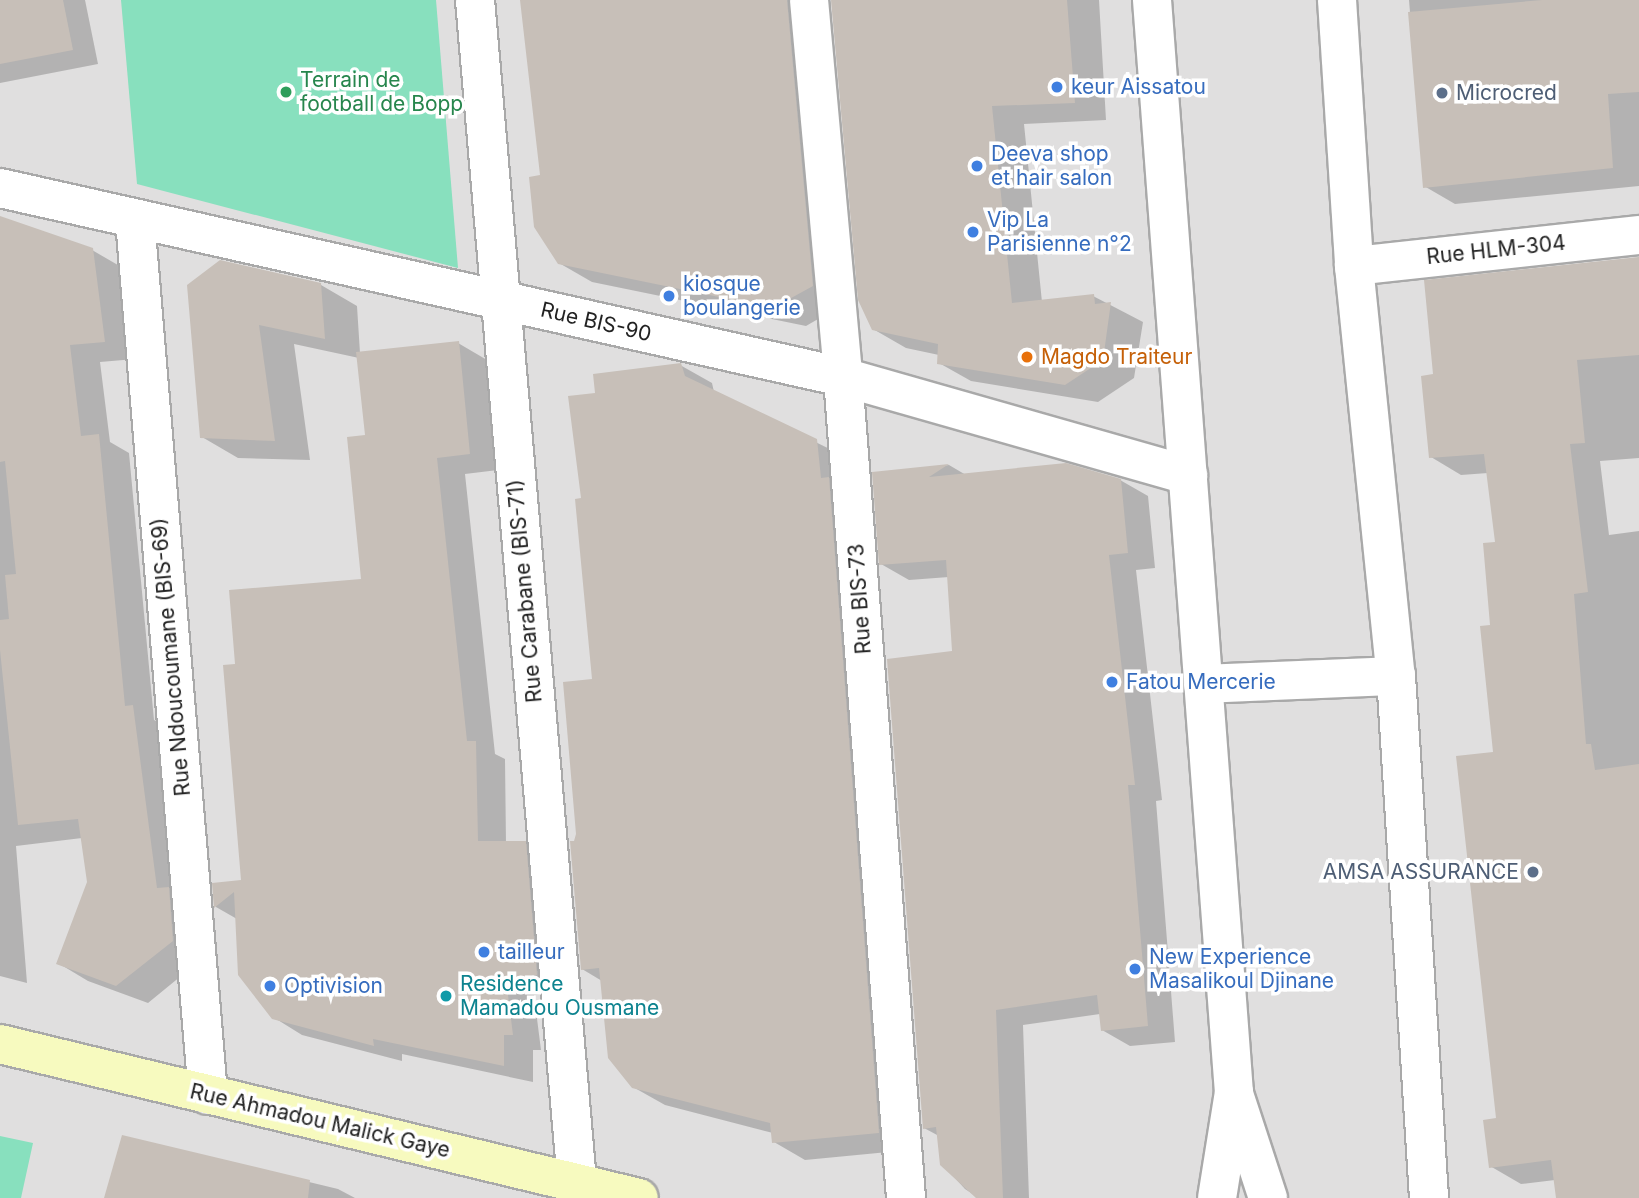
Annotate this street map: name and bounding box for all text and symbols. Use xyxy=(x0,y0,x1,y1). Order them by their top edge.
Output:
place label: Terrain de football de Bopp xyxy=(300,67,463,117)
place label: keur Aissatou xyxy=(1071,74,1206,100)
marker: keur Aissatou xyxy=(1049,79,1065,95)
place label: Microcred xyxy=(1456,80,1557,106)
marker: Terrain de football de Bopp xyxy=(278,84,294,100)
marker: Microcred xyxy=(1434,85,1450,101)
place label: Deeva shop et hair salon xyxy=(991,141,1112,191)
marker: Deeva shop et hair salon xyxy=(969,158,985,174)
place label: Vip La Parisienne n°2 xyxy=(987,207,1132,257)
marker: Vip La Parisienne n°2 xyxy=(965,224,981,240)
street label: Rue HLM-304 xyxy=(1425,230,1567,270)
place label: kiosque boulangerie xyxy=(683,271,801,321)
marker: kiosque boulangerie xyxy=(661,288,677,304)
street label: Rue BIS-90 xyxy=(538,297,654,347)
place label: Magdo Traiteur xyxy=(1041,344,1192,370)
marker: Magdo Traiteur xyxy=(1019,349,1035,365)
street label: Rue Carabane (BIS-71) xyxy=(503,478,547,704)
street label: Rue Ndoucoumane (BIS-69) xyxy=(146,517,196,797)
street label: Rue BIS-73 xyxy=(844,543,876,655)
place label: Fatou Mercerie xyxy=(1126,669,1276,695)
marker: Fatou Mercerie xyxy=(1104,674,1120,690)
place label: AMSA ASSURANCE xyxy=(1323,859,1519,885)
marker: AMSA ASSURANCE xyxy=(1525,864,1541,880)
place label: tailleur xyxy=(498,939,565,965)
marker: tailleur xyxy=(476,944,492,960)
place label: New Experience Masalikoul Djinane xyxy=(1149,944,1334,994)
marker: New Experience Masalikoul Djinane xyxy=(1127,961,1143,977)
place label: Residence Mamadou Ousmane xyxy=(460,971,659,1021)
place label: Optivision xyxy=(284,973,383,999)
marker: Optivision xyxy=(262,978,278,994)
marker: Residence Mamadou Ousmane xyxy=(438,988,454,1004)
street label: Rue Ahmadou Malick Gaye xyxy=(188,1079,452,1163)

